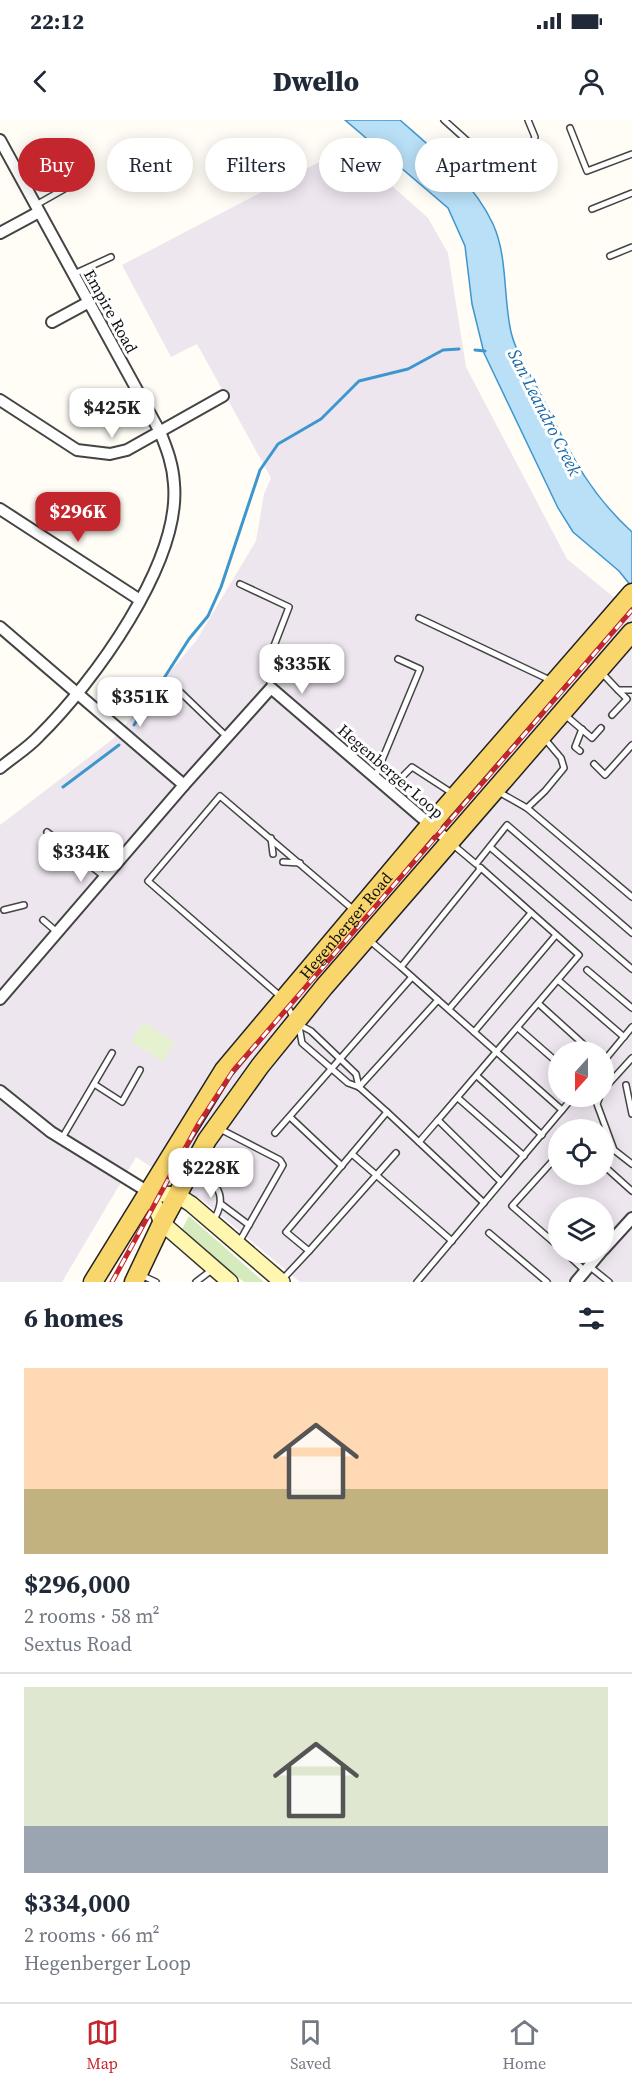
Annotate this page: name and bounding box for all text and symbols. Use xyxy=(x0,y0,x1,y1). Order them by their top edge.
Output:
text: 22:12 xyxy=(30,6,84,36)
text: Dwello xyxy=(273,63,359,100)
icon: back xyxy=(24,65,57,98)
icon: person xyxy=(575,65,608,98)
chip: Buy xyxy=(18,138,95,192)
chip: Rent xyxy=(107,138,193,192)
chip: Filters xyxy=(205,138,307,192)
chip: New xyxy=(319,138,403,192)
chip: Apartment xyxy=(415,138,558,192)
street label: Empire Road xyxy=(79,265,143,357)
water label: San Leandro Creek xyxy=(502,344,588,480)
pin: $425K xyxy=(70,388,154,439)
text: $425K xyxy=(83,393,141,421)
pin: $296K xyxy=(36,492,120,543)
text: $296K xyxy=(49,497,107,525)
pin: $335K xyxy=(260,644,344,695)
text: $335K xyxy=(273,649,331,677)
pin: $351K xyxy=(98,677,182,728)
text: $351K xyxy=(111,682,169,710)
street label: Hegenberger Loop xyxy=(333,719,449,823)
pin: $334K xyxy=(39,832,123,883)
text: $334K xyxy=(52,837,110,865)
street label: Hegenberger Road xyxy=(294,867,397,984)
north arrow xyxy=(548,1041,614,1107)
map controls xyxy=(548,1041,614,1263)
button: locate xyxy=(548,1119,614,1185)
pin: $228K xyxy=(169,1148,253,1199)
text: $228K xyxy=(182,1153,240,1181)
button: layers xyxy=(548,1197,614,1263)
text: 6 homes xyxy=(24,1300,123,1336)
icon: filters xyxy=(575,1302,608,1335)
icon: home xyxy=(262,1407,370,1515)
text: $296,000 xyxy=(24,1566,130,1602)
text: 2 rooms · 58 m² xyxy=(24,1602,160,1630)
text: Sextus Road xyxy=(24,1630,132,1658)
icon: home xyxy=(262,1726,370,1834)
text: $334,000 xyxy=(24,1885,130,1921)
text: 2 rooms · 66 m² xyxy=(24,1921,160,1949)
text: Hegenberger Loop xyxy=(24,1949,191,1977)
tab: Map xyxy=(86,2016,119,2074)
tab: Saved xyxy=(290,2016,331,2074)
tab: Home xyxy=(503,2016,546,2074)

